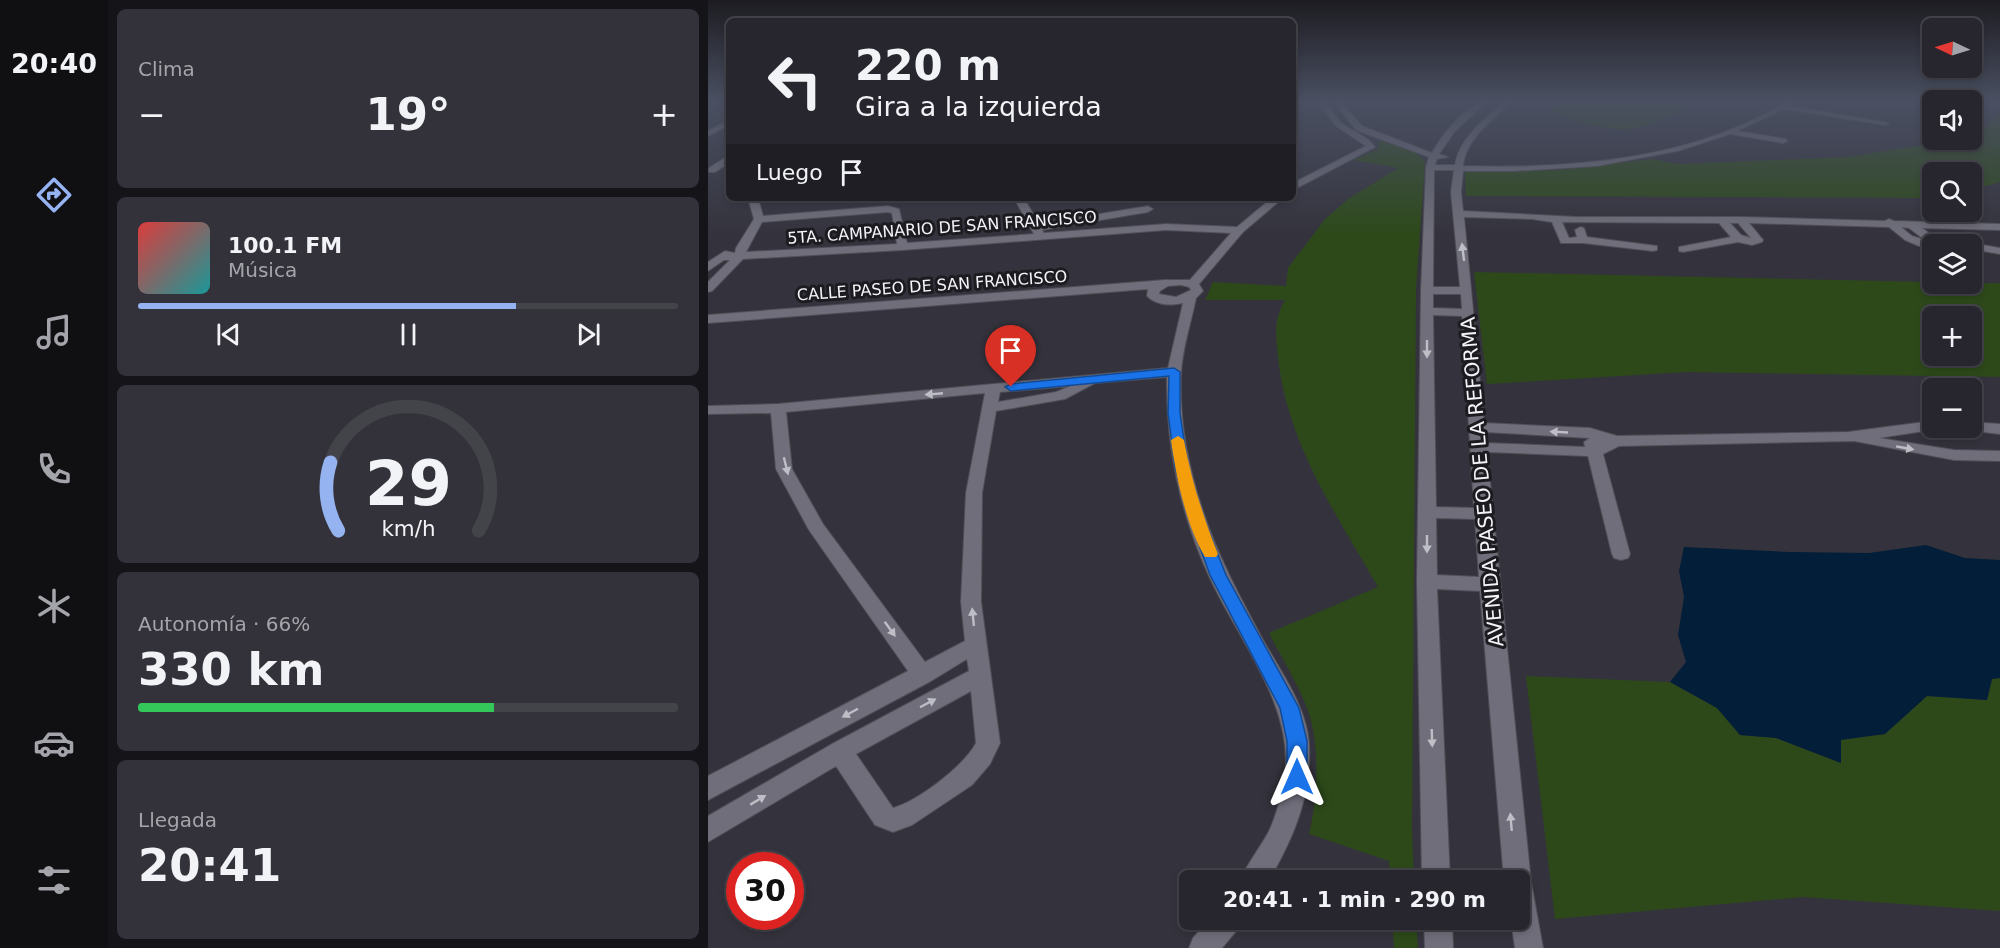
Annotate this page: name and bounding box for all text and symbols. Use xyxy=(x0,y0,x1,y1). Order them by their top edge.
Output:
north arrow xyxy=(1922,18,1982,78)
map controls xyxy=(1922,18,1982,438)
text: 220 m xyxy=(855,41,1001,90)
icon: left xyxy=(756,42,834,120)
text: 20:40 xyxy=(11,48,97,79)
text: Clima xyxy=(138,57,195,81)
text: 19° xyxy=(365,88,451,141)
button: sound xyxy=(1922,90,1982,150)
text: Gira a la izquierda xyxy=(855,91,1102,122)
text: − xyxy=(138,95,166,134)
text: + xyxy=(650,95,678,134)
icon: arrive xyxy=(835,156,868,189)
text: Luego xyxy=(756,160,823,185)
button: search xyxy=(1922,162,1982,222)
icon: directions xyxy=(33,174,75,216)
street label: 5TA. CAMPANARIO DE SAN FRANCISCO xyxy=(787,207,1097,248)
text: 100.1 FM xyxy=(228,233,342,258)
button: layers xyxy=(1922,234,1982,294)
one-way arrow xyxy=(1458,242,1467,261)
text: Música xyxy=(228,258,297,282)
street label: CALLE PASEO DE SAN FRANCISCO xyxy=(796,267,1068,304)
button: + xyxy=(1922,306,1982,366)
icon: music xyxy=(33,311,75,353)
street label: AVENIDA PASEO DE LA REFORMA xyxy=(1456,316,1508,648)
icon: previous xyxy=(212,318,245,351)
icon: pause xyxy=(392,318,425,351)
icon: next xyxy=(572,318,605,351)
pin xyxy=(985,325,1036,387)
icon: arrive xyxy=(994,334,1027,367)
one-way arrow xyxy=(1422,339,1432,358)
button: − xyxy=(1922,378,1982,438)
one-way arrow xyxy=(925,389,944,399)
one-way arrow xyxy=(1549,427,1568,436)
one-way arrow xyxy=(1896,444,1915,453)
text: 29 xyxy=(365,447,451,520)
icon: phone xyxy=(33,448,75,490)
one-way arrow xyxy=(781,457,791,475)
text: km/h xyxy=(381,516,435,541)
one-way arrow xyxy=(1422,534,1432,553)
icon: climate xyxy=(33,585,75,627)
one-way arrow xyxy=(968,608,977,627)
text: Autonomía · 66% xyxy=(138,612,310,636)
one-way arrow xyxy=(884,620,896,636)
text: 330 km xyxy=(138,643,324,696)
one-way arrow xyxy=(919,698,936,708)
one-way arrow xyxy=(842,708,859,718)
icon: car xyxy=(33,722,75,764)
one-way arrow xyxy=(1427,729,1437,748)
position arrow xyxy=(1265,745,1329,809)
one-way arrow xyxy=(750,794,766,805)
text: Llegada xyxy=(138,808,217,832)
one-way arrow xyxy=(1506,813,1516,832)
text: 20:41 xyxy=(138,839,281,892)
speed limit sign: 30 xyxy=(726,852,804,930)
icon: filters xyxy=(33,859,75,901)
text: 20:41 · 1 min · 290 m xyxy=(1223,887,1486,912)

